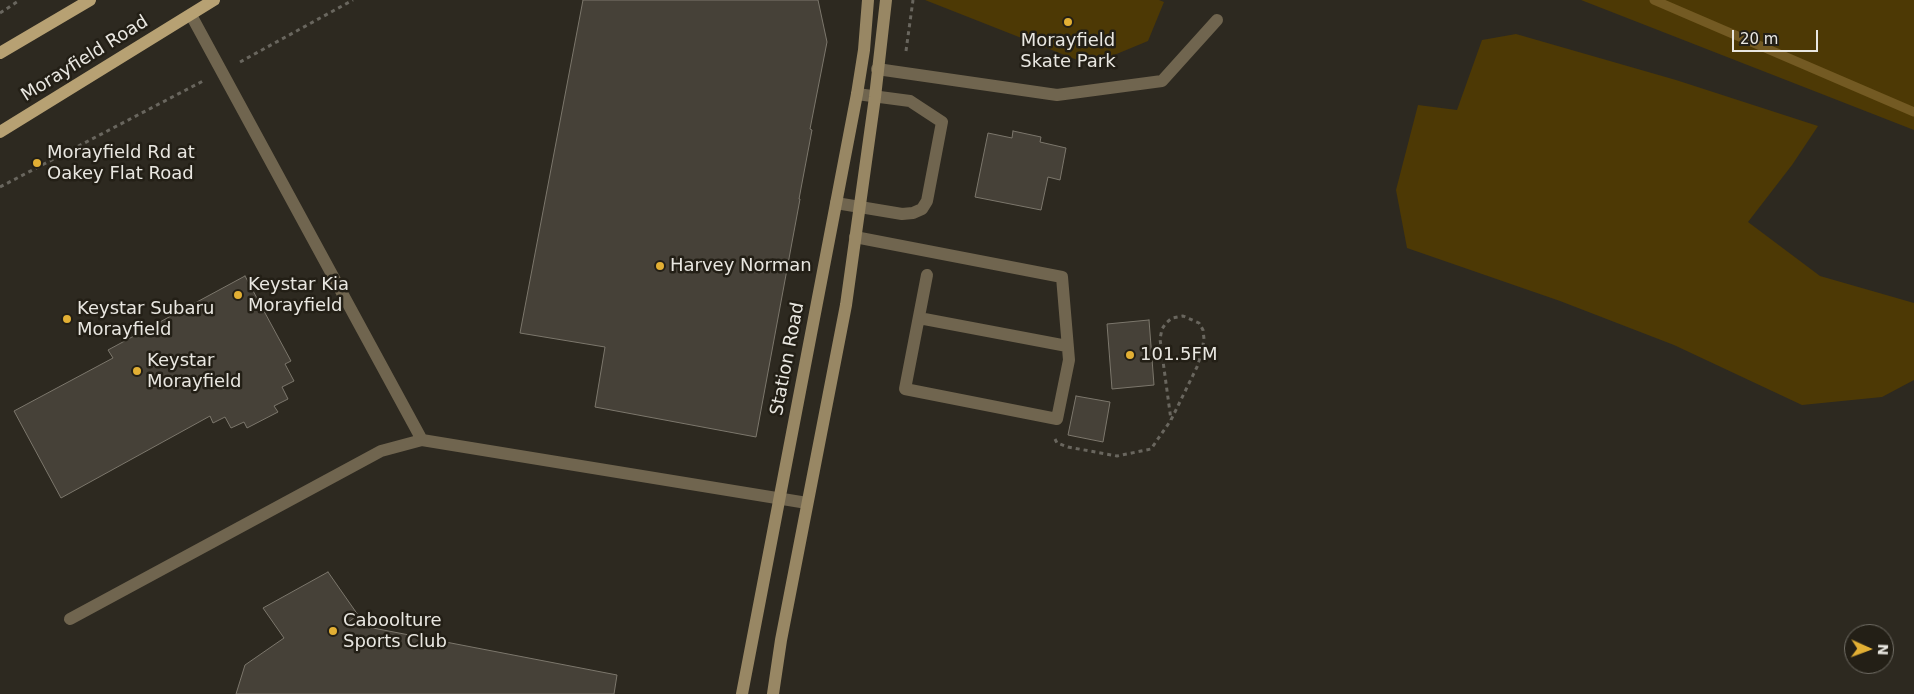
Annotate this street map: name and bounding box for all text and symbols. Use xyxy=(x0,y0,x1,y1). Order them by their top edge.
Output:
street label: Morayfield Road xyxy=(18,11,152,107)
marker: Morayfield Skate Park xyxy=(1062,16,1074,28)
scale bar xyxy=(1734,20,1820,52)
place label: Morayfield Skate Park xyxy=(1020,30,1116,72)
text: 20 m xyxy=(1740,30,1778,48)
place label: Morayfield Rd at Oakey Flat Road xyxy=(47,142,195,184)
marker: Morayfield Rd at Oakey Flat Road xyxy=(31,157,43,169)
place label: Harvey Norman xyxy=(670,255,812,277)
marker: Harvey Norman xyxy=(654,260,666,272)
place label: Keystar Kia Morayfield xyxy=(248,274,349,316)
marker: Keystar Kia Morayfield xyxy=(232,289,244,301)
place label: Keystar Subaru Morayfield xyxy=(77,298,214,340)
street label: Station Road xyxy=(766,301,810,417)
marker: Keystar Subaru Morayfield xyxy=(61,313,73,325)
place label: 101.5FM xyxy=(1140,344,1217,366)
marker: 101.5FM xyxy=(1124,349,1136,361)
place label: Keystar Morayfield xyxy=(147,350,241,392)
marker: Keystar Morayfield xyxy=(131,365,143,377)
place label: Caboolture Sports Club xyxy=(343,610,447,652)
north arrow xyxy=(1844,624,1894,674)
marker: Caboolture Sports Club xyxy=(327,625,339,637)
text: N xyxy=(1875,643,1891,656)

